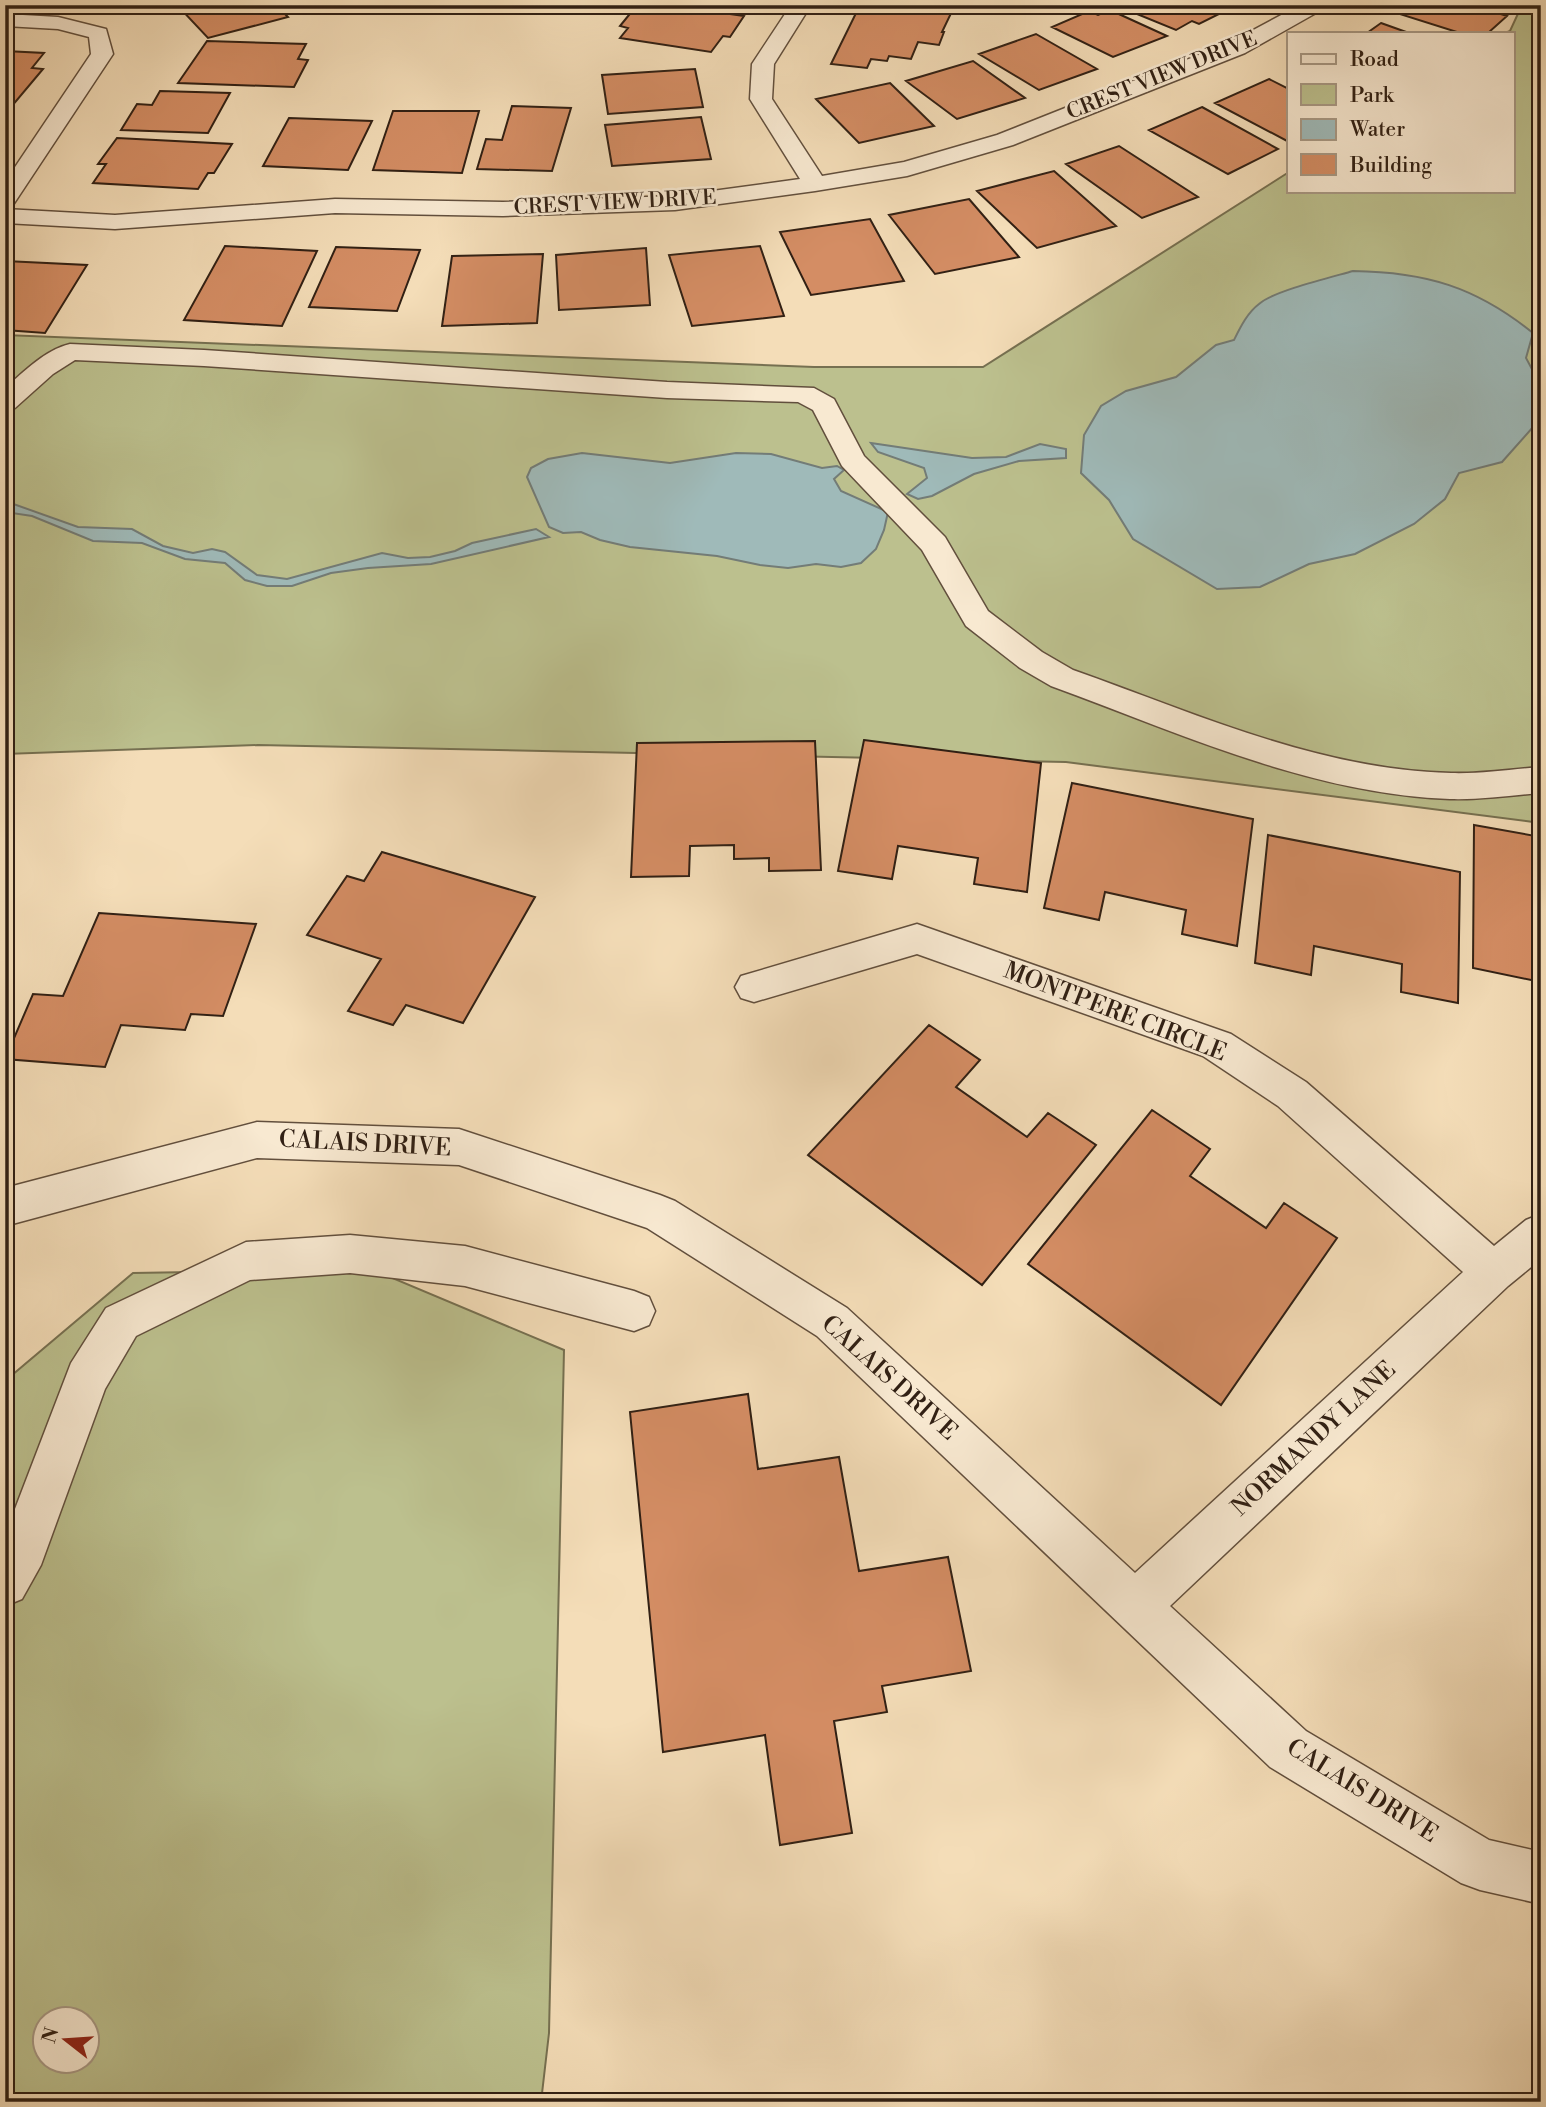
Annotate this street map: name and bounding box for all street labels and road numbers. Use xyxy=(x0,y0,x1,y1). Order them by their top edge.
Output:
street label: CREST VIEW DRIVE xyxy=(1063,26,1261,126)
street label: CREST VIEW DRIVE xyxy=(513,185,717,221)
street label: MONTPERE CIRCLE xyxy=(999,956,1231,1068)
street label: CALAIS DRIVE xyxy=(278,1125,452,1163)
street label: CALAIS DRIVE xyxy=(815,1309,963,1447)
street label: NORMANDY LANE xyxy=(1226,1355,1402,1523)
street label: CALAIS DRIVE xyxy=(1281,1733,1443,1849)

